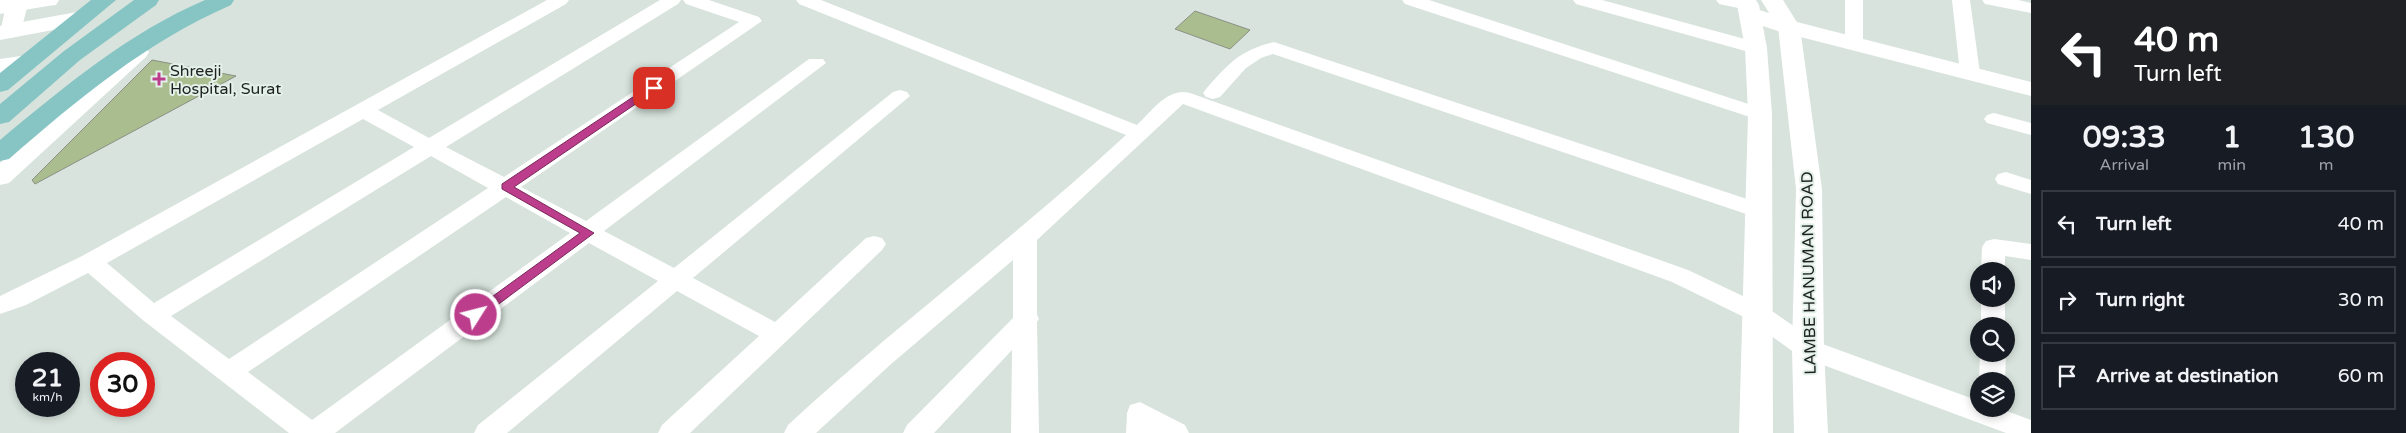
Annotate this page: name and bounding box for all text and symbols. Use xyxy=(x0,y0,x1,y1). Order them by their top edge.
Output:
text: 40 m xyxy=(2134,19,2219,61)
icon: left xyxy=(2051,20,2116,85)
place label: Shreeji Hospital, Surat xyxy=(170,61,281,99)
text: Turn left xyxy=(2134,61,2222,87)
pin xyxy=(633,67,675,109)
marker: Shreeji Hospital, Surat xyxy=(152,72,166,86)
icon: arrive xyxy=(640,74,668,102)
text: 09:33 xyxy=(2083,119,2166,156)
text: 1 xyxy=(2222,119,2241,156)
text: 130 xyxy=(2298,119,2354,156)
text: Arrival xyxy=(2100,155,2149,175)
text: min xyxy=(2218,155,2246,175)
text: m xyxy=(2319,155,2333,175)
street label: LAMBE HANUMAN ROAD xyxy=(1797,171,1821,375)
icon: left xyxy=(2053,210,2081,238)
text: Turn left xyxy=(2096,213,2172,235)
text: 40 m xyxy=(2338,213,2384,235)
map controls xyxy=(1970,262,2015,417)
button: sound xyxy=(1970,262,2015,307)
icon: right xyxy=(2053,286,2081,314)
position arrow xyxy=(449,288,501,340)
text: Turn right xyxy=(2096,289,2184,311)
text: 30 m xyxy=(2338,289,2384,311)
button: search xyxy=(1970,317,2015,362)
speed limit sign: 30 xyxy=(90,352,155,417)
icon: arrive xyxy=(2053,362,2081,390)
text: 21 xyxy=(32,363,63,393)
text: Arrive at destination xyxy=(2096,365,2279,387)
text: 60 m xyxy=(2338,365,2384,387)
button: layers xyxy=(1970,372,2015,417)
text: km/h xyxy=(32,390,63,404)

